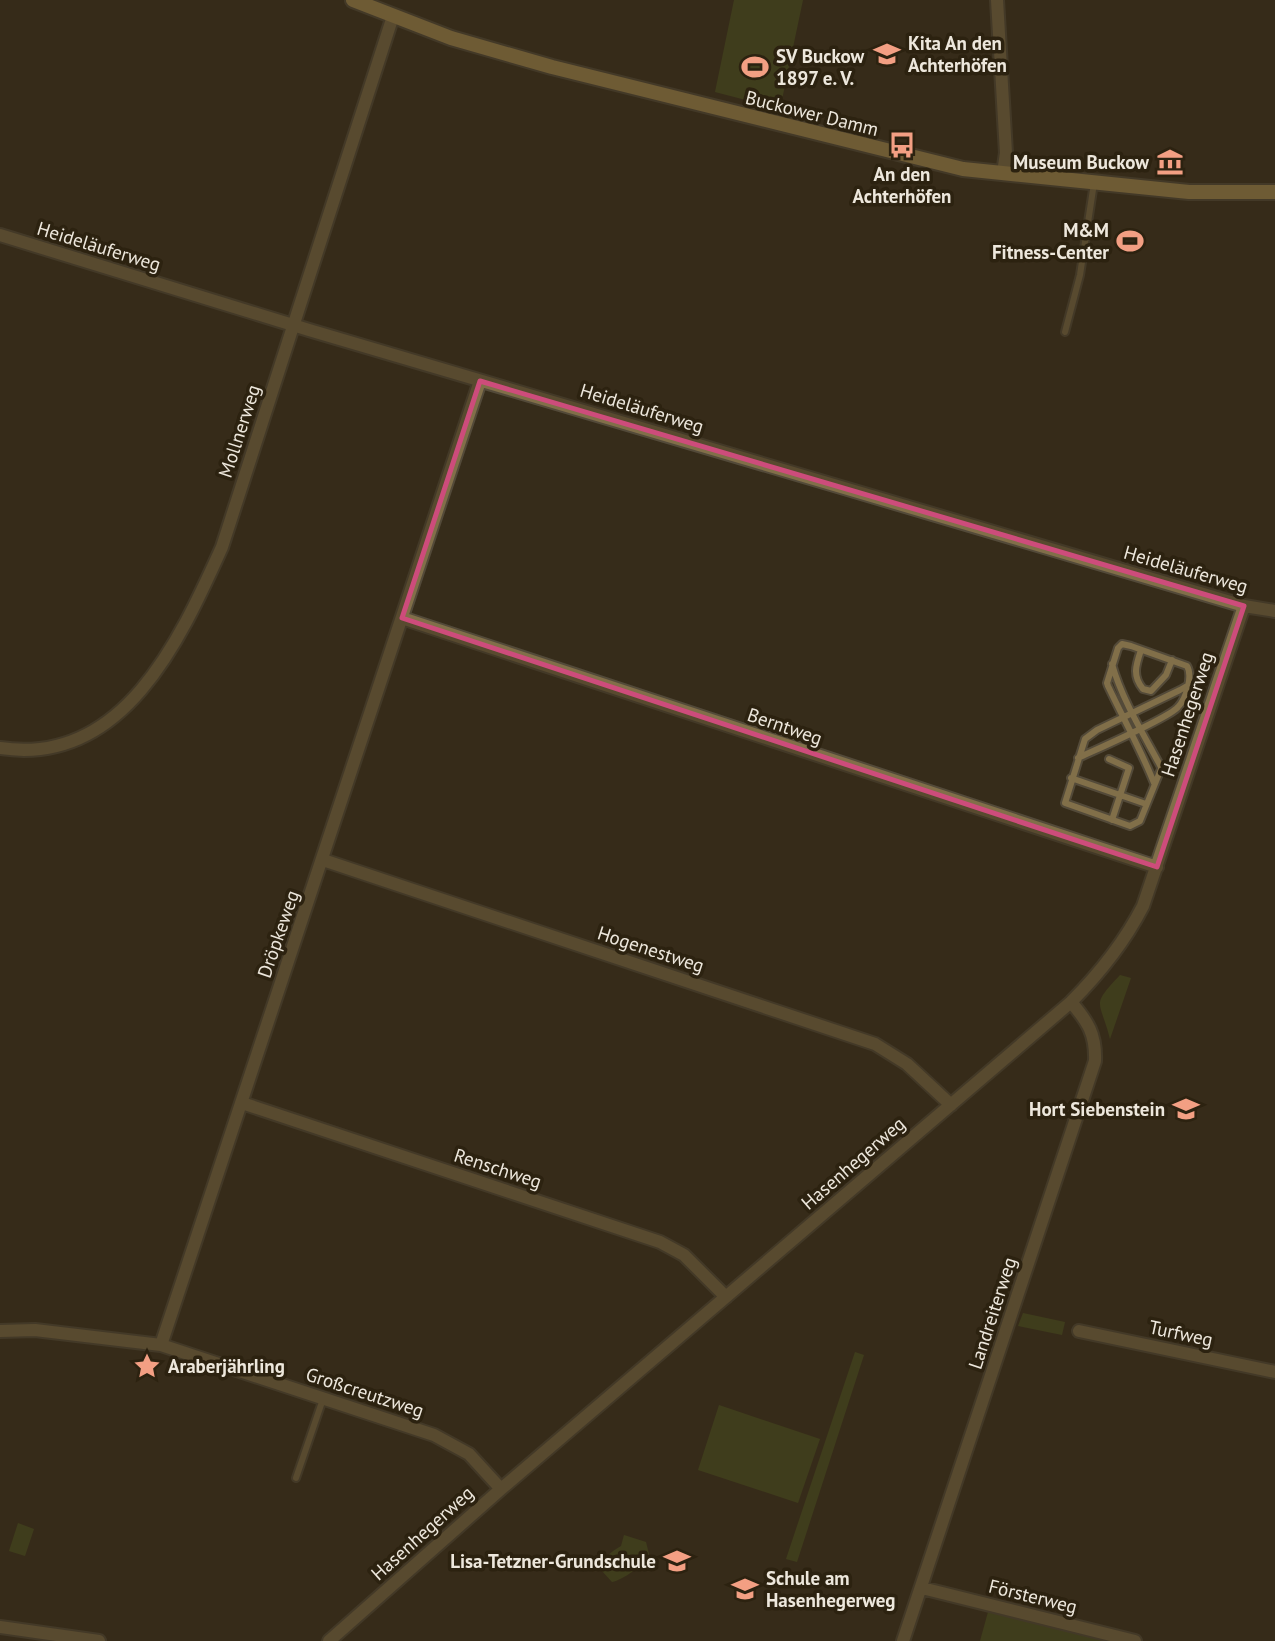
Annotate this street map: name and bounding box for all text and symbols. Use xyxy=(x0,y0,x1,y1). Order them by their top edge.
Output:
place label: Kita An den Achterhöfen xyxy=(908,31,1007,77)
school or university icon: Kita An den Achterhöfen xyxy=(872,39,902,69)
place label: SV Buckow 1897 e. V. xyxy=(776,44,865,90)
sports icon: SV Buckow 1897 e. V. xyxy=(740,52,770,82)
street label: Buckower Damm xyxy=(743,85,881,141)
bus stop icon: An den Achterhöfen xyxy=(887,130,917,160)
museum icon: Museum Buckow xyxy=(1155,147,1185,177)
place label: Museum Buckow xyxy=(1013,150,1149,174)
place label: An den Achterhöfen xyxy=(853,162,951,208)
street label: Heideläuferweg xyxy=(34,216,164,276)
place label: M&M Fitness-Center xyxy=(992,218,1109,264)
sports icon: M&M Fitness-Center xyxy=(1115,226,1145,256)
street label: Heideläuferweg xyxy=(577,378,707,438)
street label: Mollnerweg xyxy=(213,382,265,480)
street label: Heideläuferweg xyxy=(1121,540,1251,598)
street label: Hasenhegerweg xyxy=(1156,649,1218,779)
street label: Berntweg xyxy=(744,702,826,750)
street label: Dröpkeweg xyxy=(252,887,304,981)
street label: Hogenestweg xyxy=(595,920,707,978)
school or university icon: Hort Siebenstein xyxy=(1171,1094,1201,1124)
place label: Hort Siebenstein xyxy=(1029,1097,1165,1121)
street label: Hasenhegerweg xyxy=(796,1111,910,1215)
street label: Renschweg xyxy=(451,1143,545,1193)
street label: Landreiterweg xyxy=(963,1254,1021,1372)
street label: Turfweg xyxy=(1147,1315,1215,1351)
place icon: Araberjährling xyxy=(132,1351,162,1381)
place label: Araberjährling xyxy=(168,1354,285,1378)
street label: Großcreutzweg xyxy=(303,1362,427,1422)
street label: Hasenhegerweg xyxy=(366,1481,478,1585)
school or university icon: Lisa-Tetzner-Grundschule xyxy=(662,1546,692,1576)
place label: Lisa-Tetzner-Grundschule xyxy=(450,1549,656,1573)
place label: Schule am Hasenhegerweg xyxy=(766,1566,896,1612)
street label: Försterweg xyxy=(986,1573,1080,1619)
school or university icon: Schule am Hasenhegerweg xyxy=(730,1574,760,1604)

